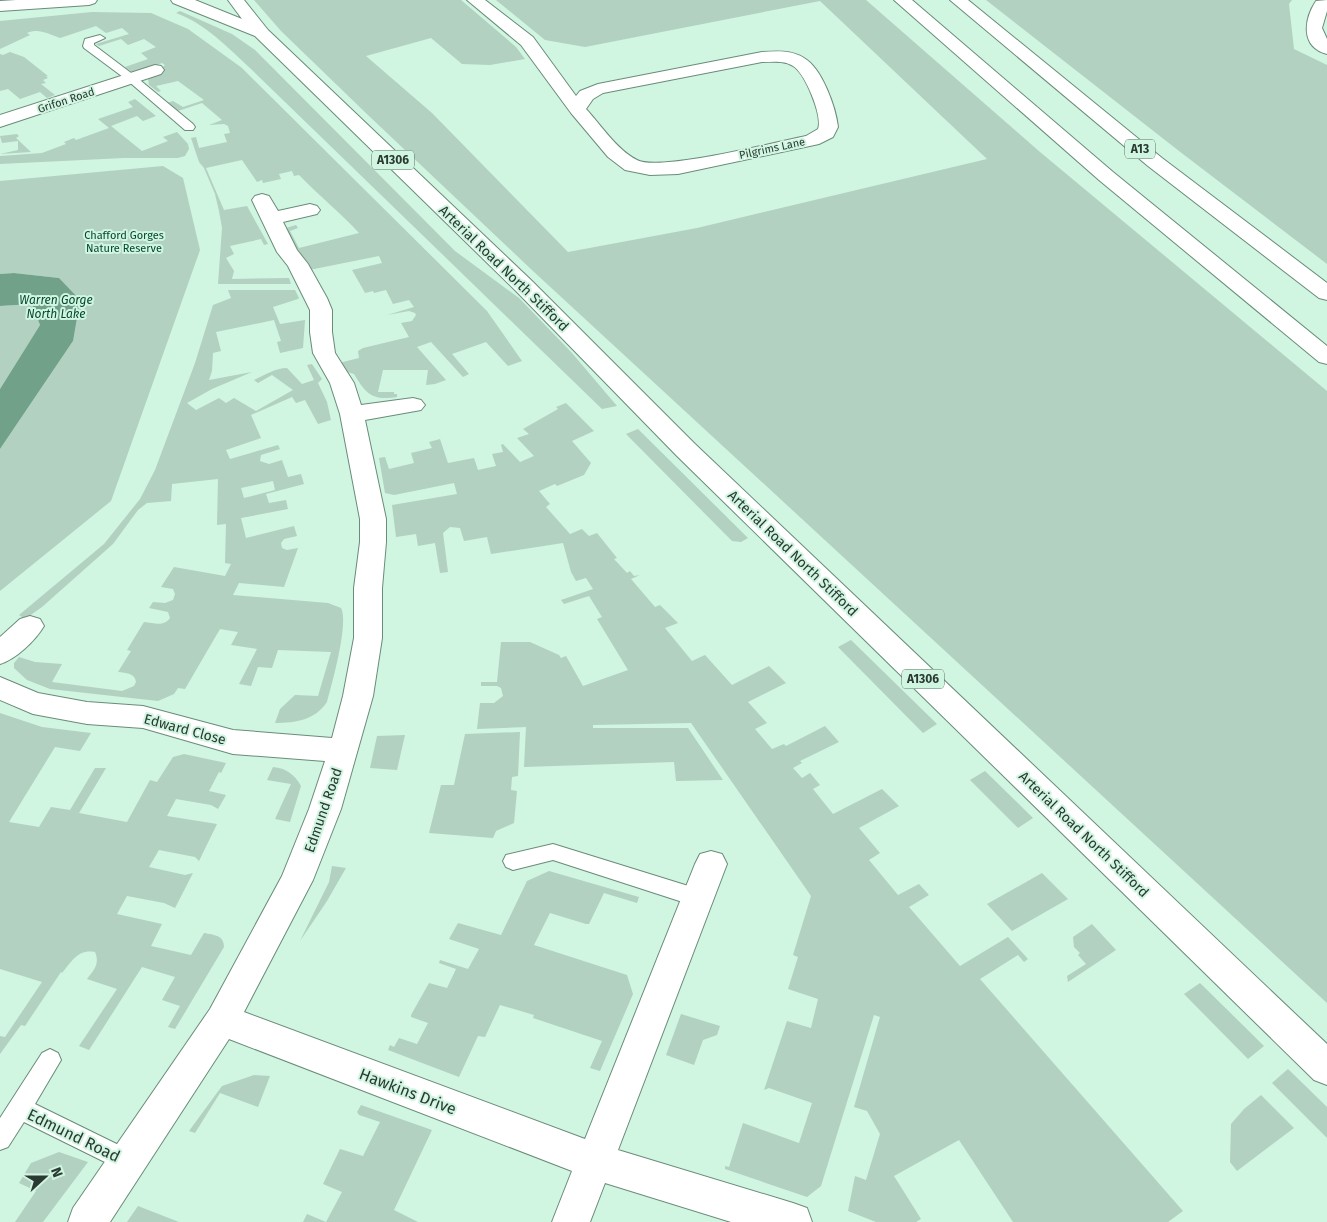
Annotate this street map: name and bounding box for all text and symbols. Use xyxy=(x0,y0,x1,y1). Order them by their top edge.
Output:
street label: Grifon Road xyxy=(36,85,96,116)
street label: Pilgrims Lane xyxy=(738,135,806,162)
road number: A13 xyxy=(1125,140,1155,158)
road number: A1306 xyxy=(372,150,414,170)
street label: Arterial Road North Stifford xyxy=(435,202,572,335)
park label: Chafford Gorges Nature Reserve xyxy=(84,229,164,255)
water label: Warren Gorge North Lake xyxy=(19,293,93,321)
street label: Arterial Road North Stifford xyxy=(724,487,861,620)
road number: A1306 xyxy=(902,670,944,689)
street label: Edward Close xyxy=(142,710,228,749)
street label: Edmund Road xyxy=(301,766,346,855)
street label: Arterial Road North Stifford xyxy=(1015,768,1152,901)
street label: Hawkins Drive xyxy=(357,1064,459,1119)
street label: Edmund Road xyxy=(24,1105,123,1166)
north arrow xyxy=(20,1152,70,1202)
text: N xyxy=(47,1165,66,1180)

